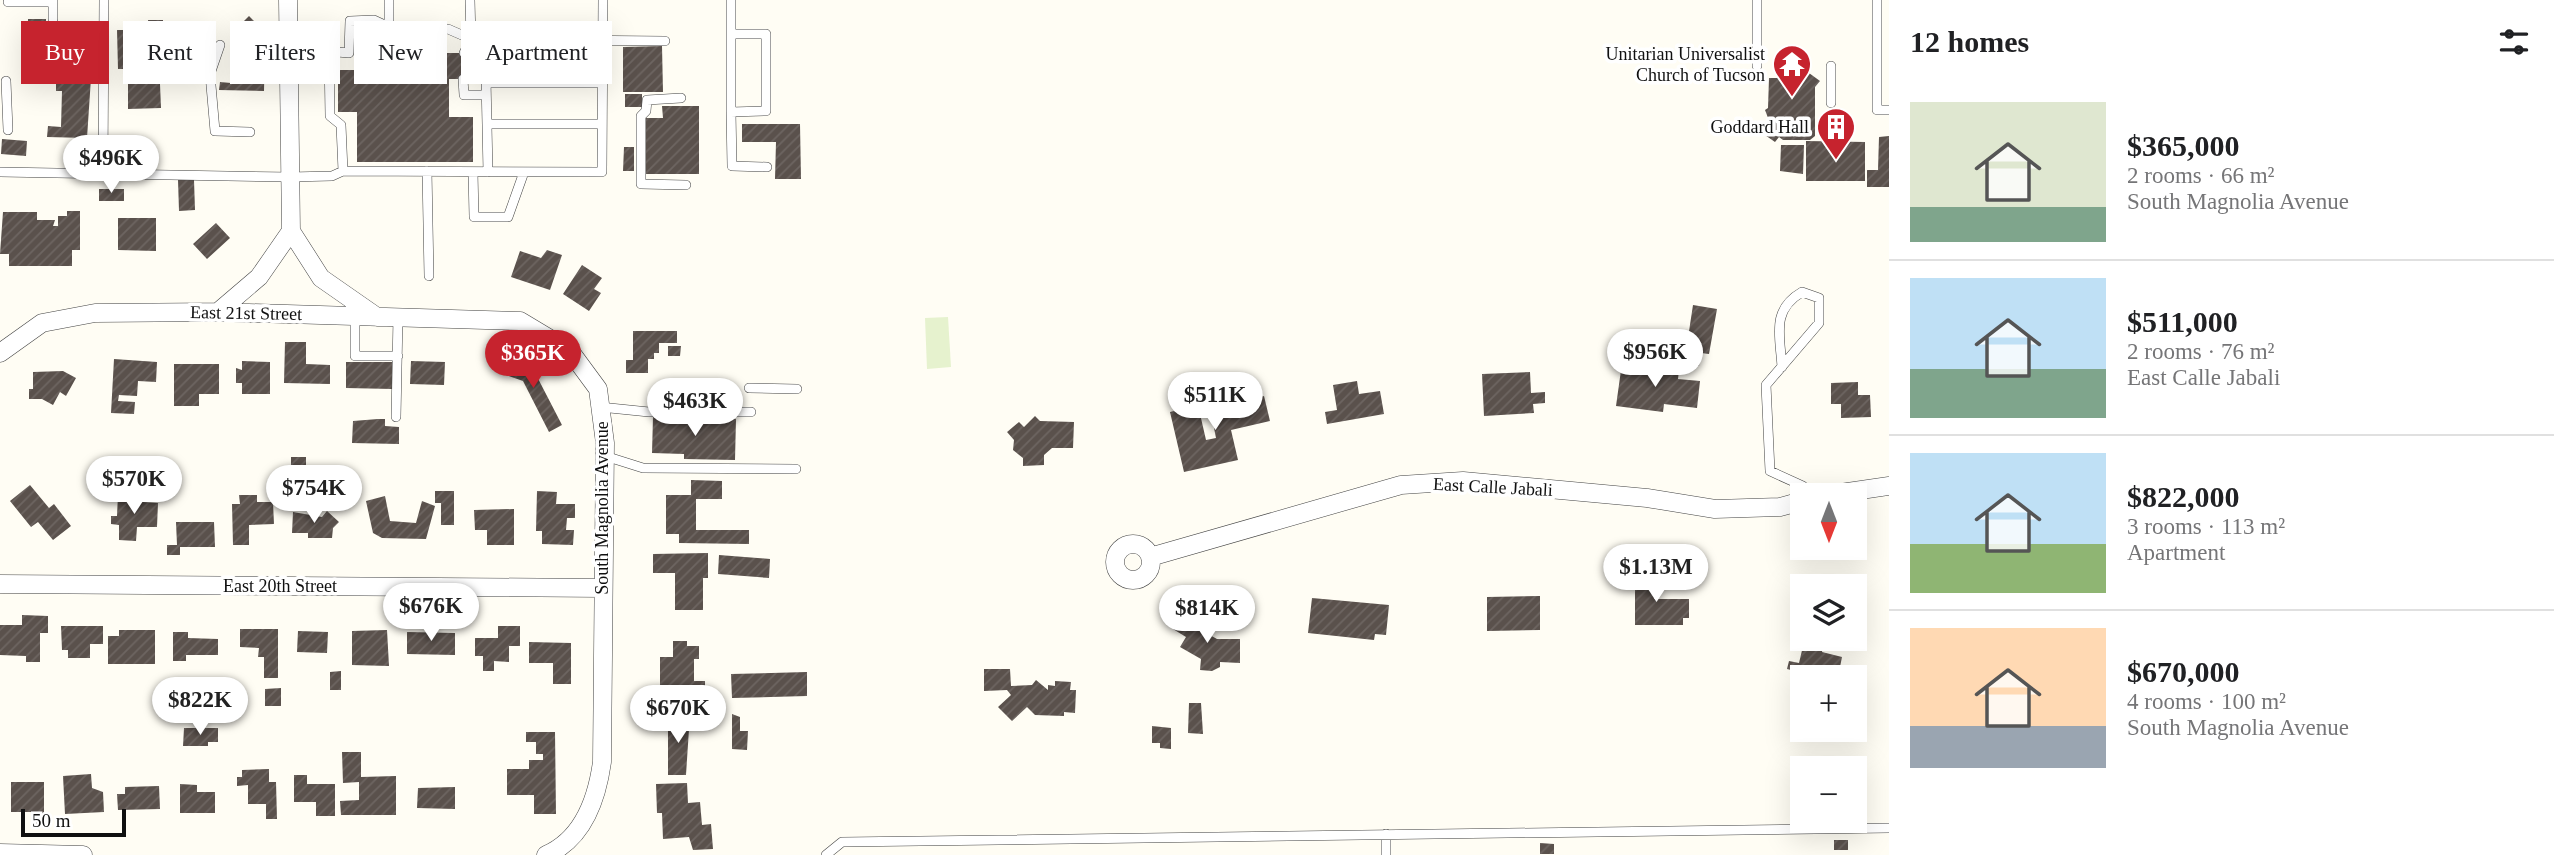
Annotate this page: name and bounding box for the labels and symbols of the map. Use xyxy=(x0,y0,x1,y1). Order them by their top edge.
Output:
temple icon: Unitarian Universalist Church of Tucson xyxy=(1771,43,1813,98)
place label: Unitarian Universalist Church of Tucson xyxy=(1606,44,1765,85)
building icon: Goddard Hall xyxy=(1815,106,1857,161)
place label: Goddard Hall xyxy=(1711,117,1809,137)
pin: $496K xyxy=(62,136,160,195)
street label: East 21st Street xyxy=(190,302,302,324)
pin: $365K xyxy=(484,330,582,390)
pin: $956K xyxy=(1606,330,1704,389)
pin: $511K xyxy=(1166,372,1264,432)
pin: $463K xyxy=(646,378,744,438)
street label: South Magnolia Avenue xyxy=(592,421,612,595)
pin: $570K xyxy=(85,456,183,516)
pin: $754K xyxy=(265,466,363,525)
street label: East Calle Jabali xyxy=(1433,474,1553,500)
north arrow xyxy=(1790,483,1867,560)
pin: $1.13M xyxy=(1599,544,1713,604)
street label: East 20th Street xyxy=(223,576,337,596)
pin: $676K xyxy=(382,584,480,643)
pin: $814K xyxy=(1158,586,1256,645)
pin: $822K xyxy=(151,678,249,737)
pin: $670K xyxy=(629,686,727,745)
scale bar xyxy=(21,806,126,838)

